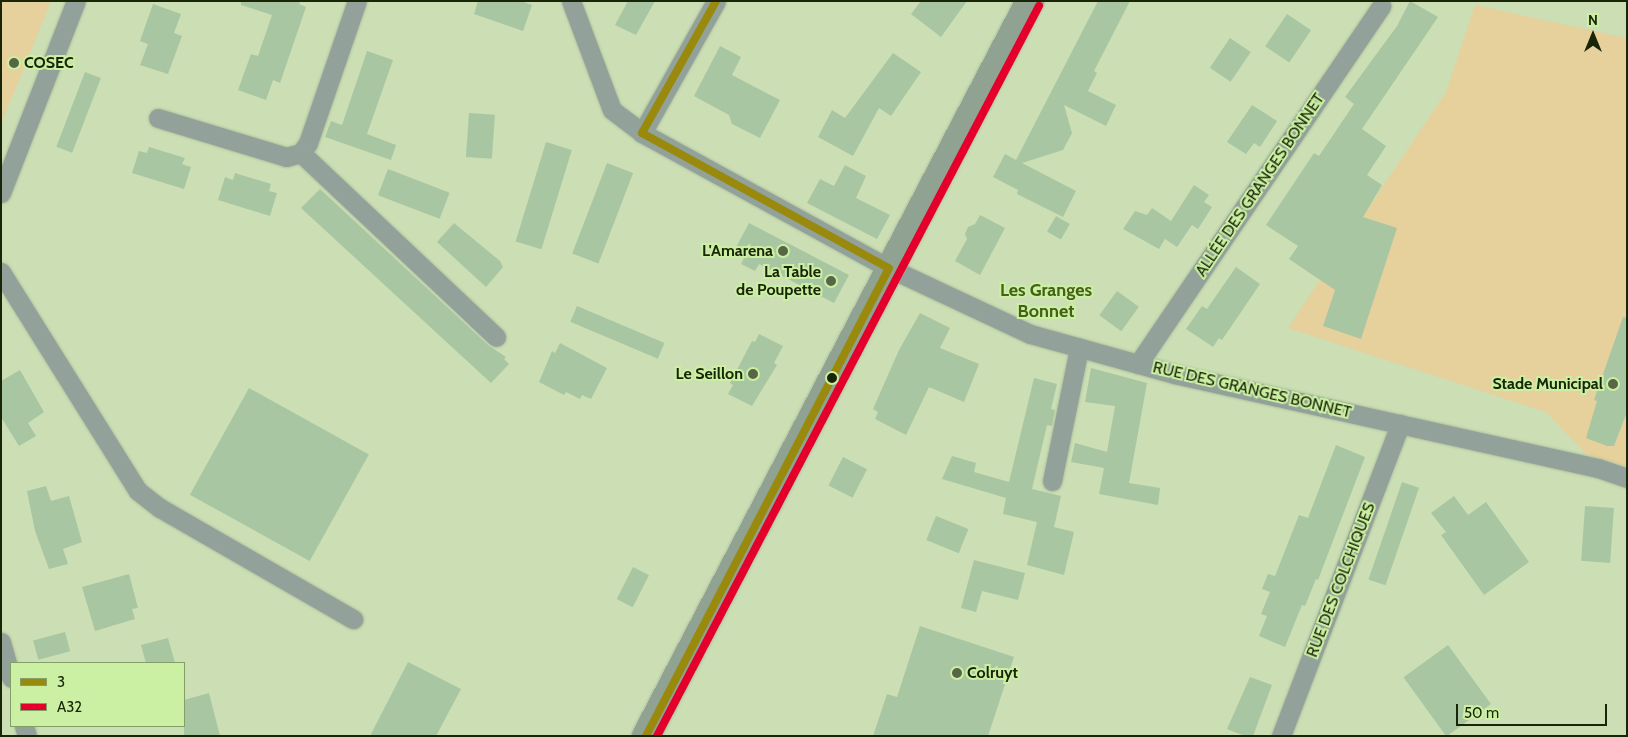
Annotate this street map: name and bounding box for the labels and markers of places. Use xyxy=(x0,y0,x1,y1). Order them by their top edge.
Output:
place label: COSEC xyxy=(24,53,74,73)
marker: COSEC xyxy=(8,57,20,69)
place label: L'Amarena xyxy=(702,241,773,261)
marker: L'Amarena xyxy=(777,245,789,257)
place label: La Table de Poupette xyxy=(736,262,821,300)
marker: La Table de Poupette xyxy=(825,275,837,287)
place label: Le Seillon xyxy=(676,364,743,384)
marker: Le Seillon xyxy=(747,368,759,380)
unlabelled marker xyxy=(827,373,837,383)
place label: Stade Municipal xyxy=(1492,374,1603,394)
marker: Stade Municipal xyxy=(1607,378,1619,390)
place label: Colruyt xyxy=(967,663,1018,683)
marker: Colruyt xyxy=(951,667,963,679)

